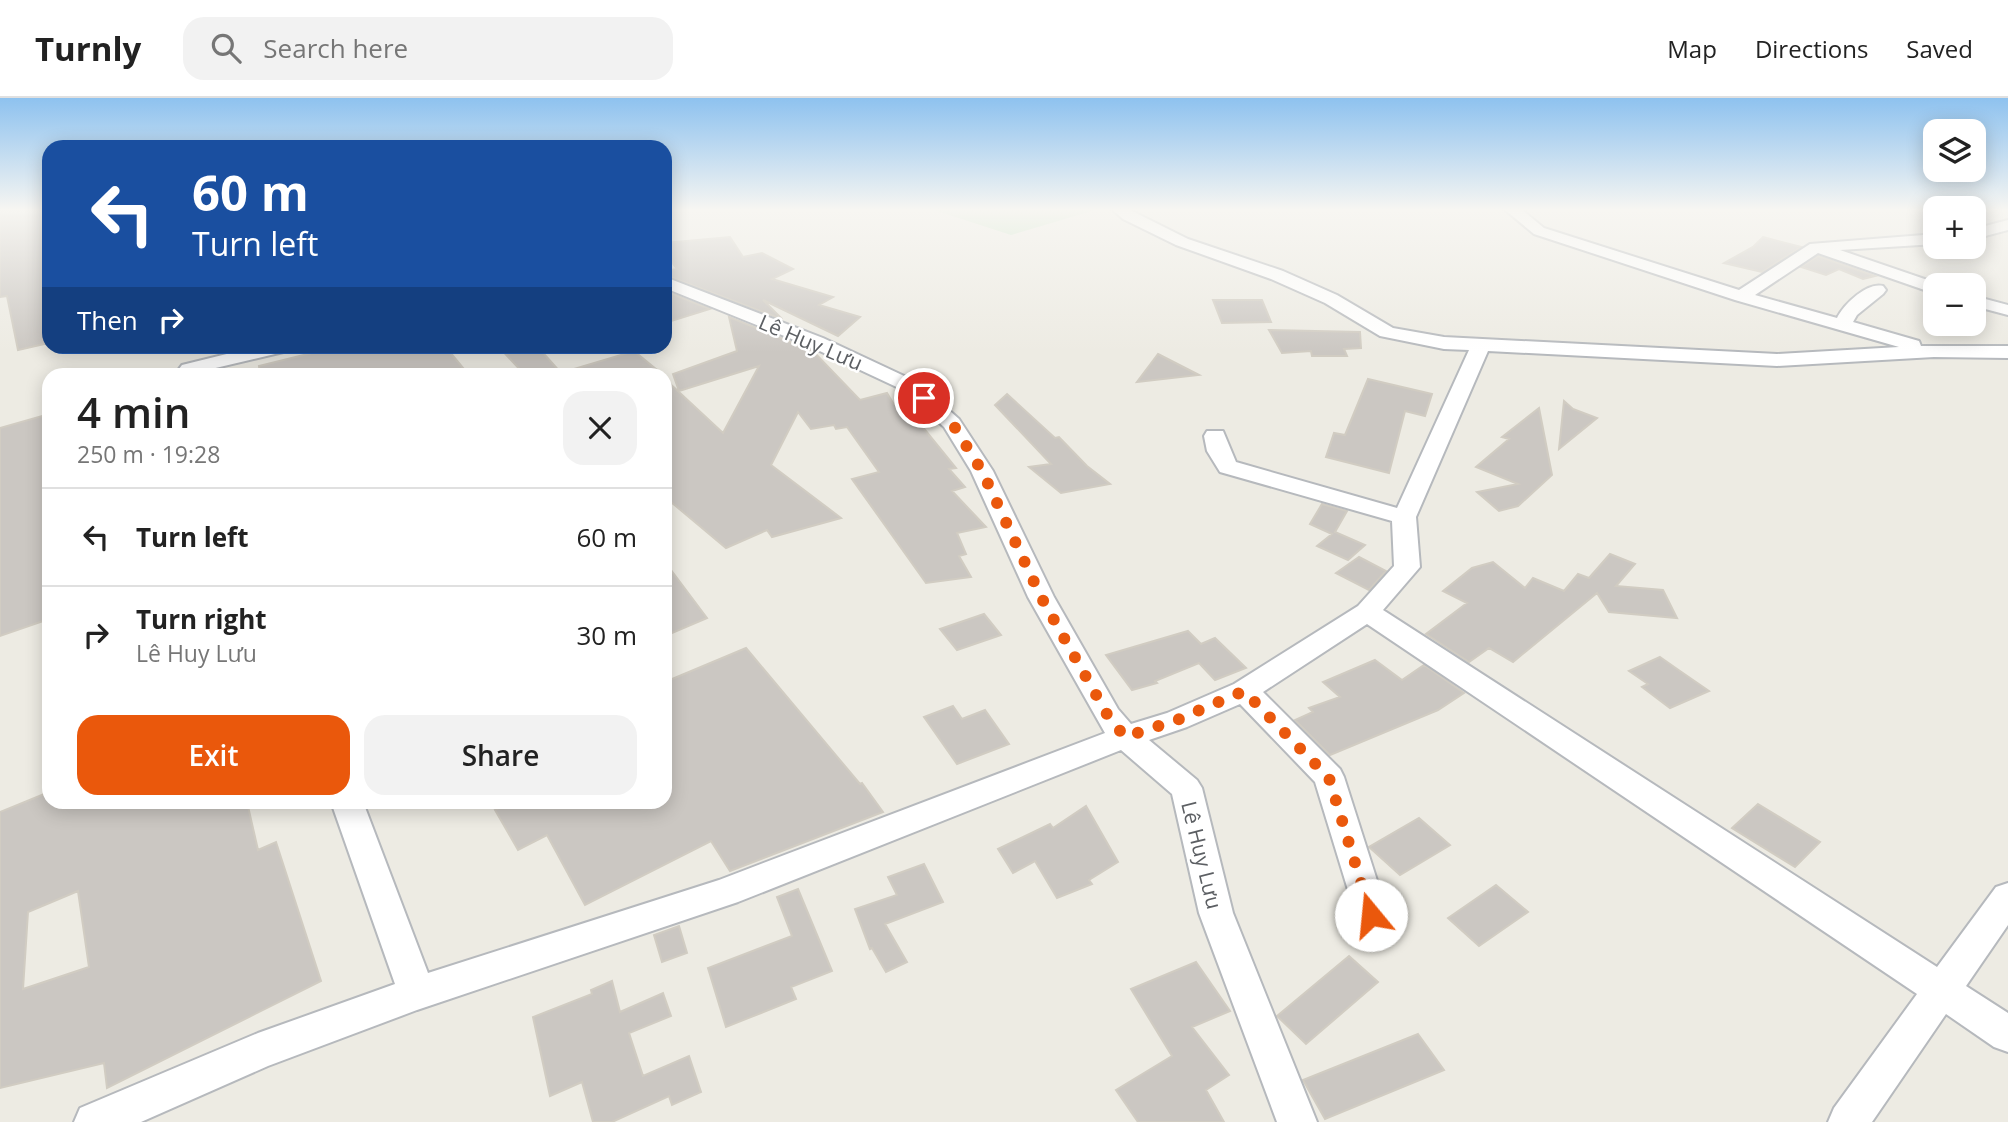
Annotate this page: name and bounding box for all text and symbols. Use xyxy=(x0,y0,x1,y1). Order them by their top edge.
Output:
search box xyxy=(183,17,673,80)
text: Turnly xyxy=(35,26,141,71)
icon: search xyxy=(207,29,245,67)
text: Search here xyxy=(263,30,408,66)
text: Map xyxy=(1667,32,1717,65)
text: Directions xyxy=(1755,32,1868,65)
text: Saved xyxy=(1906,32,1973,65)
map controls xyxy=(1923,119,1986,336)
button: layers xyxy=(1923,119,1986,182)
text: 60 m xyxy=(192,159,309,225)
icon: left xyxy=(77,168,168,259)
button: + xyxy=(1923,196,1986,259)
text: Turn left xyxy=(192,222,318,265)
button: − xyxy=(1923,273,1986,336)
icon: right xyxy=(152,301,190,339)
text: Then xyxy=(77,302,138,338)
street label: Lê Huy Lưu xyxy=(755,308,867,376)
pin xyxy=(894,368,954,428)
icon: arrive xyxy=(905,379,943,417)
text: 4 min xyxy=(77,383,190,440)
button: close xyxy=(563,391,637,465)
text: 250 m · 19:28 xyxy=(77,438,220,470)
icon: left xyxy=(77,518,115,556)
text: Turn left xyxy=(136,519,248,555)
text: 60 m xyxy=(576,519,637,555)
text: Turn right xyxy=(136,601,267,637)
icon: right xyxy=(77,616,115,654)
text: 30 m xyxy=(576,617,637,653)
text: Lê Huy Lưu xyxy=(136,637,257,669)
button: Exit xyxy=(77,715,350,795)
button: Share xyxy=(364,715,637,795)
street label: Lê Huy Lưu xyxy=(1175,798,1229,912)
position arrow xyxy=(1334,878,1408,952)

